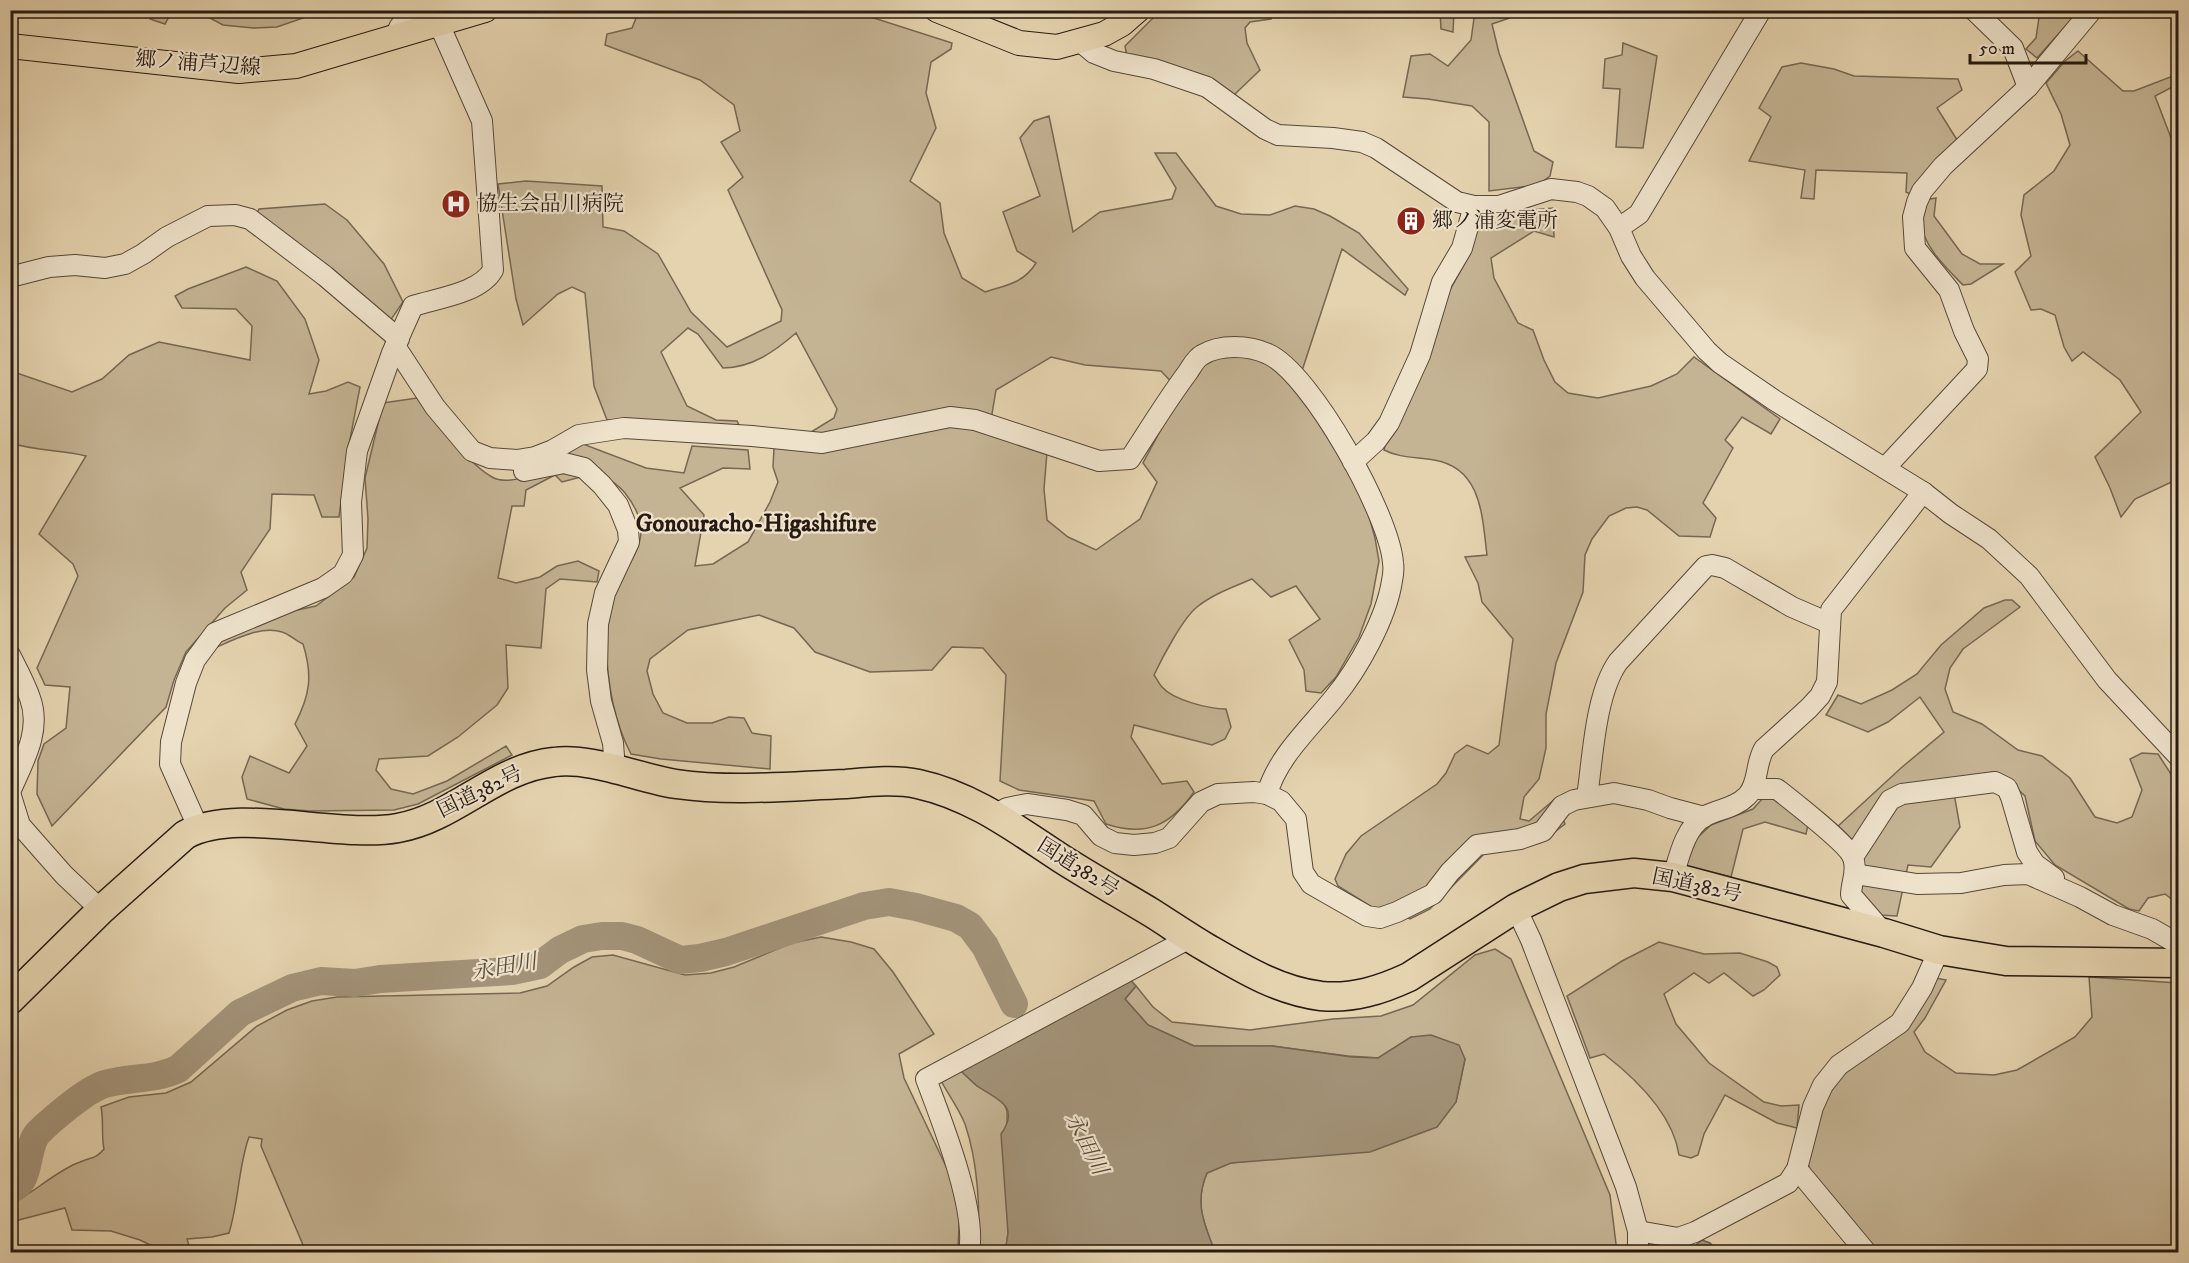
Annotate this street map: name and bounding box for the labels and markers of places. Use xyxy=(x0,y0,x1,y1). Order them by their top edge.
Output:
hospital icon: 協生会品川病院 xyxy=(440,188,472,220)
place label: 協生会品川病院 xyxy=(477,191,624,217)
building icon: 郷ノ浦変電所 xyxy=(1395,205,1427,237)
place label: 郷ノ浦変電所 xyxy=(1432,208,1558,234)

